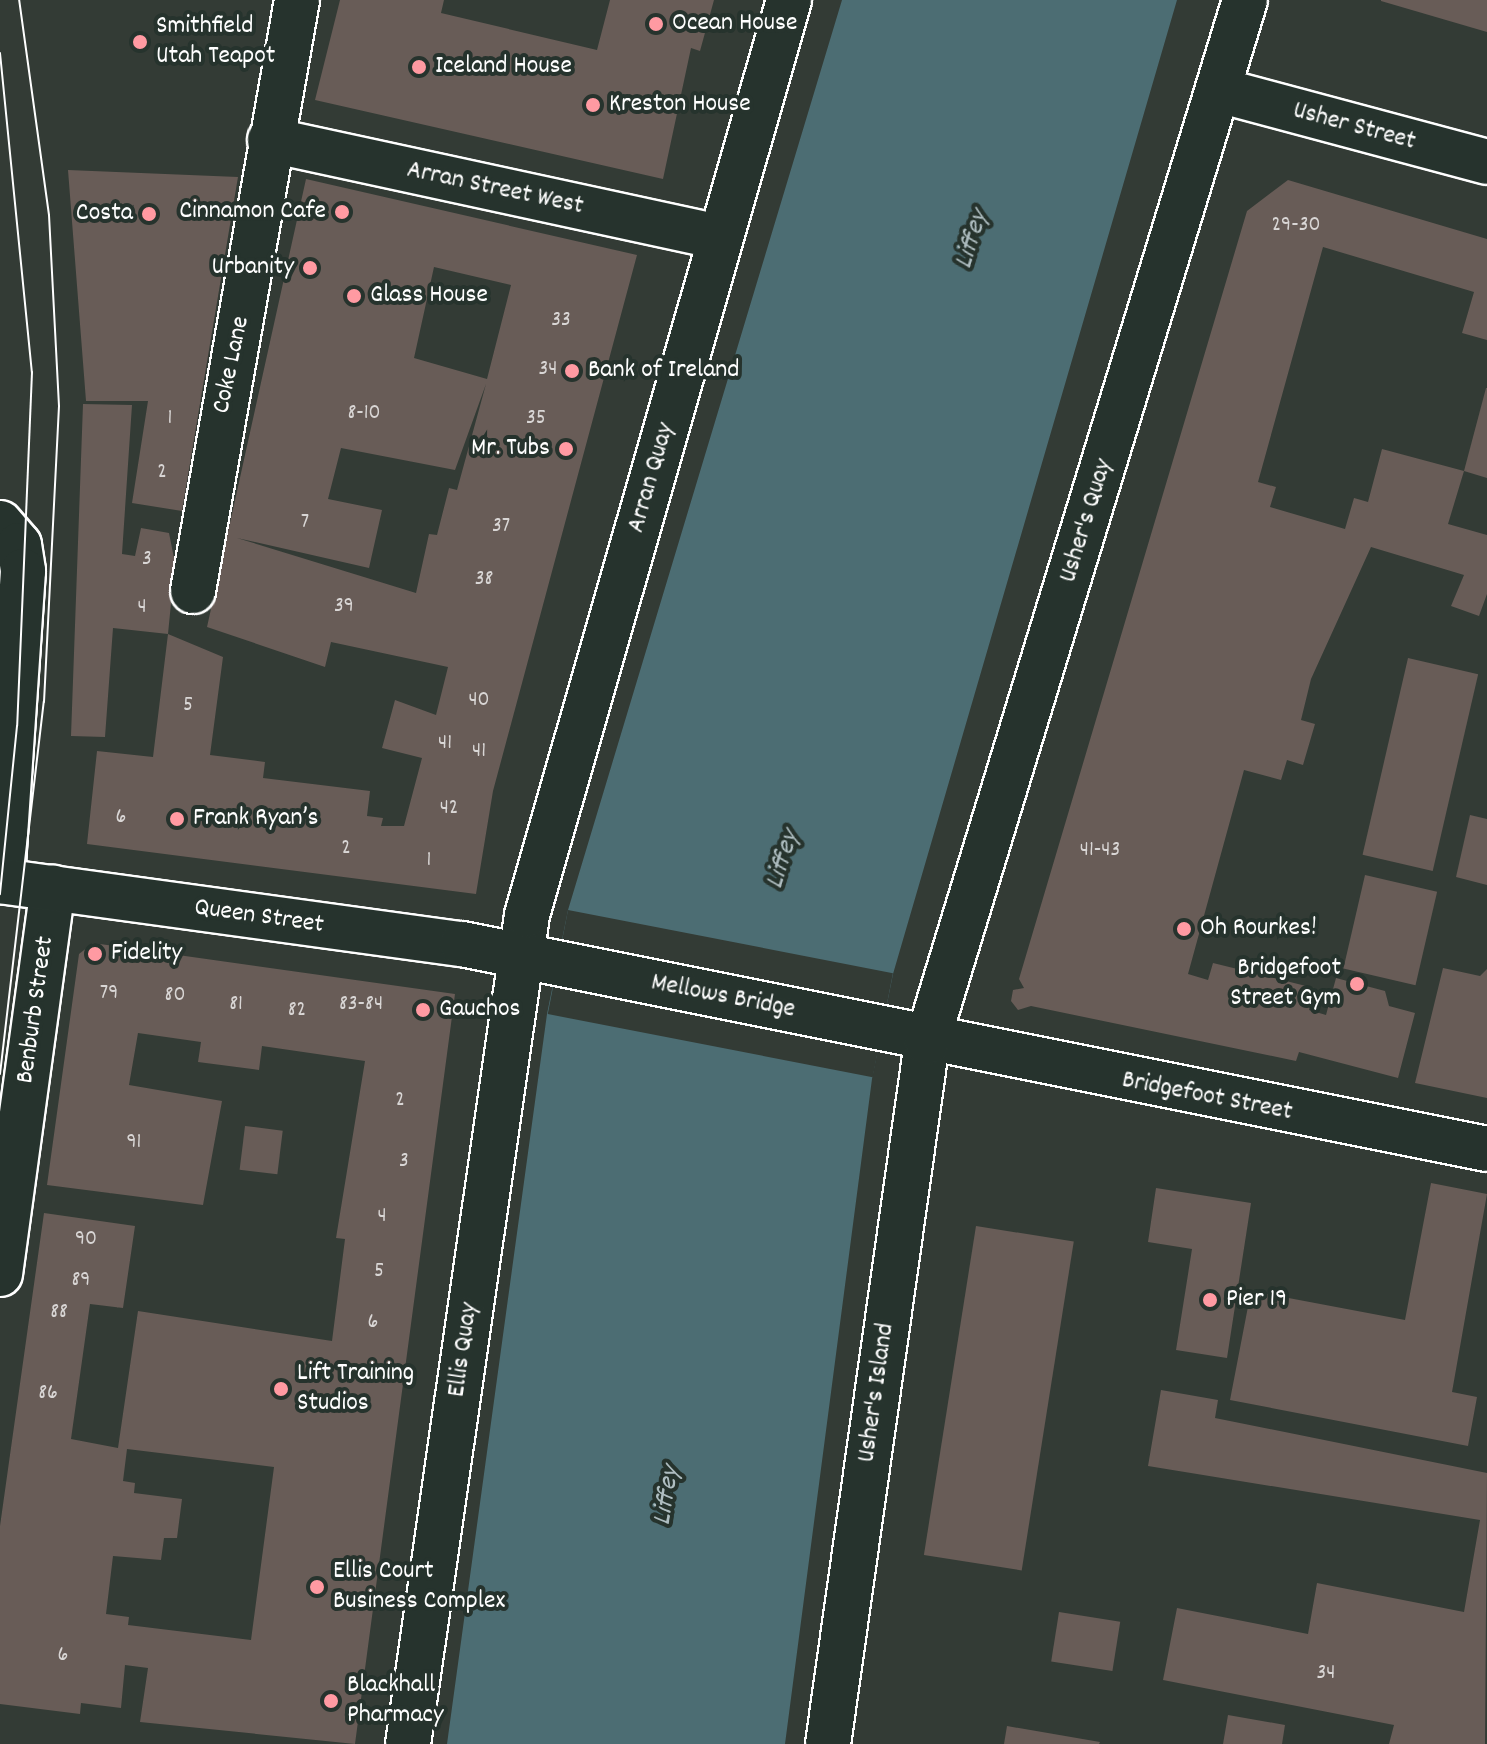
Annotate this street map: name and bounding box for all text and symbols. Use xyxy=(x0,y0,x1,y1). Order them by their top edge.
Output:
place label: Ocean House xyxy=(672,8,797,40)
place label: Smithfield Utah Teapot xyxy=(156,11,275,72)
marker: Ocean House xyxy=(647,15,665,33)
marker: Smithfield Utah Teapot xyxy=(131,33,149,51)
place label: Iceland House xyxy=(435,51,572,83)
marker: Iceland House xyxy=(410,58,428,76)
place label: Kreston House xyxy=(609,89,751,121)
marker: Kreston House xyxy=(584,96,602,114)
street label: Usher Street xyxy=(1289,96,1419,158)
street label: Arran Street West xyxy=(404,155,586,223)
place label: Cinnamon Cafe xyxy=(179,196,326,228)
place label: Costa xyxy=(76,198,133,230)
marker: Cinnamon Cafe xyxy=(333,203,351,221)
marker: Costa xyxy=(140,205,158,223)
water label: Liffey xyxy=(948,207,998,273)
house number: 29-30 xyxy=(1272,213,1320,239)
place label: Urbanity xyxy=(211,252,294,284)
marker: Urbanity xyxy=(301,259,319,277)
place label: Glass House xyxy=(370,280,488,312)
marker: Glass House xyxy=(345,287,363,305)
house number: 33 xyxy=(551,308,571,334)
street label: Coke Lane xyxy=(206,313,258,417)
place label: Bank of Ireland xyxy=(588,355,740,387)
house number: 34 xyxy=(539,357,557,383)
marker: Bank of Ireland xyxy=(563,362,581,380)
house number: 8-10 xyxy=(347,401,381,427)
house number: 1 xyxy=(168,406,172,432)
house number: 35 xyxy=(526,406,546,432)
street label: Arran Quay xyxy=(621,420,683,536)
place label: Mr. Tubs xyxy=(471,433,550,465)
marker: Mr. Tubs xyxy=(557,440,575,458)
street label: Usher's Quay xyxy=(1053,455,1121,587)
house number: 2 xyxy=(157,460,167,486)
house number: 7 xyxy=(301,510,309,536)
house number: 37 xyxy=(492,514,510,540)
house number: 3 xyxy=(142,547,152,573)
house number: 38 xyxy=(475,567,493,593)
house number: 39 xyxy=(334,594,354,620)
house number: 4 xyxy=(137,595,147,621)
house number: 40 xyxy=(468,688,490,714)
house number: 5 xyxy=(183,693,193,719)
house number: 41 xyxy=(438,731,452,757)
house number: 41 xyxy=(472,739,486,765)
house number: 42 xyxy=(440,796,458,822)
place label: Frank Ryan’s xyxy=(193,803,319,835)
house number: 6 xyxy=(116,805,126,831)
marker: Frank Ryan’s xyxy=(168,810,186,828)
water label: Liffey xyxy=(759,827,809,893)
house number: 2 xyxy=(341,836,351,862)
house number: 41-43 xyxy=(1080,838,1120,864)
house number: 1 xyxy=(427,848,431,874)
street label: Queen Street xyxy=(192,892,326,942)
place label: Oh Rourkes! xyxy=(1200,913,1317,945)
marker: Oh Rourkes! xyxy=(1175,920,1193,938)
street label: Benburb Street xyxy=(10,934,62,1086)
place label: Fidelity xyxy=(111,938,182,970)
marker: Fidelity xyxy=(86,945,104,963)
place label: Bridgefoot Street Gym xyxy=(1230,953,1341,1014)
street label: Mellows Bridge xyxy=(648,968,798,1026)
marker: Bridgefoot Street Gym xyxy=(1348,975,1366,993)
house number: 79 xyxy=(100,981,118,1007)
house number: 80 xyxy=(165,983,185,1009)
house number: 81 xyxy=(229,992,243,1018)
house number: 83-84 xyxy=(339,992,383,1018)
place label: Gauchos xyxy=(439,994,520,1026)
house number: 82 xyxy=(288,998,306,1024)
marker: Gauchos xyxy=(414,1001,432,1019)
street label: Bridgefoot Street xyxy=(1119,1065,1295,1129)
house number: 2 xyxy=(395,1088,405,1114)
house number: 91 xyxy=(127,1130,141,1156)
house number: 3 xyxy=(399,1149,409,1175)
house number: 4 xyxy=(377,1204,387,1230)
house number: 90 xyxy=(75,1227,97,1253)
house number: 5 xyxy=(374,1259,384,1285)
house number: 89 xyxy=(72,1268,90,1294)
place label: Pier 19 xyxy=(1226,1284,1287,1316)
marker: Pier 19 xyxy=(1201,1291,1219,1309)
house number: 88 xyxy=(50,1300,68,1326)
street label: Ellis Quay xyxy=(442,1301,486,1399)
house number: 6 xyxy=(368,1310,378,1336)
street label: Usher's Island xyxy=(852,1321,902,1465)
place label: Lift Training Studios xyxy=(297,1358,414,1420)
marker: Lift Training Studios xyxy=(272,1380,290,1398)
house number: 86 xyxy=(38,1381,58,1407)
water label: Liffey xyxy=(647,1464,689,1528)
place label: Ellis Court Business Complex xyxy=(333,1556,505,1618)
marker: Ellis Court Business Complex xyxy=(308,1578,326,1596)
house number: 6 xyxy=(58,1643,68,1669)
house number: 34 xyxy=(1317,1661,1335,1687)
place label: Blackhall Pharmacy xyxy=(347,1670,444,1732)
marker: Blackhall Pharmacy xyxy=(322,1692,340,1710)

